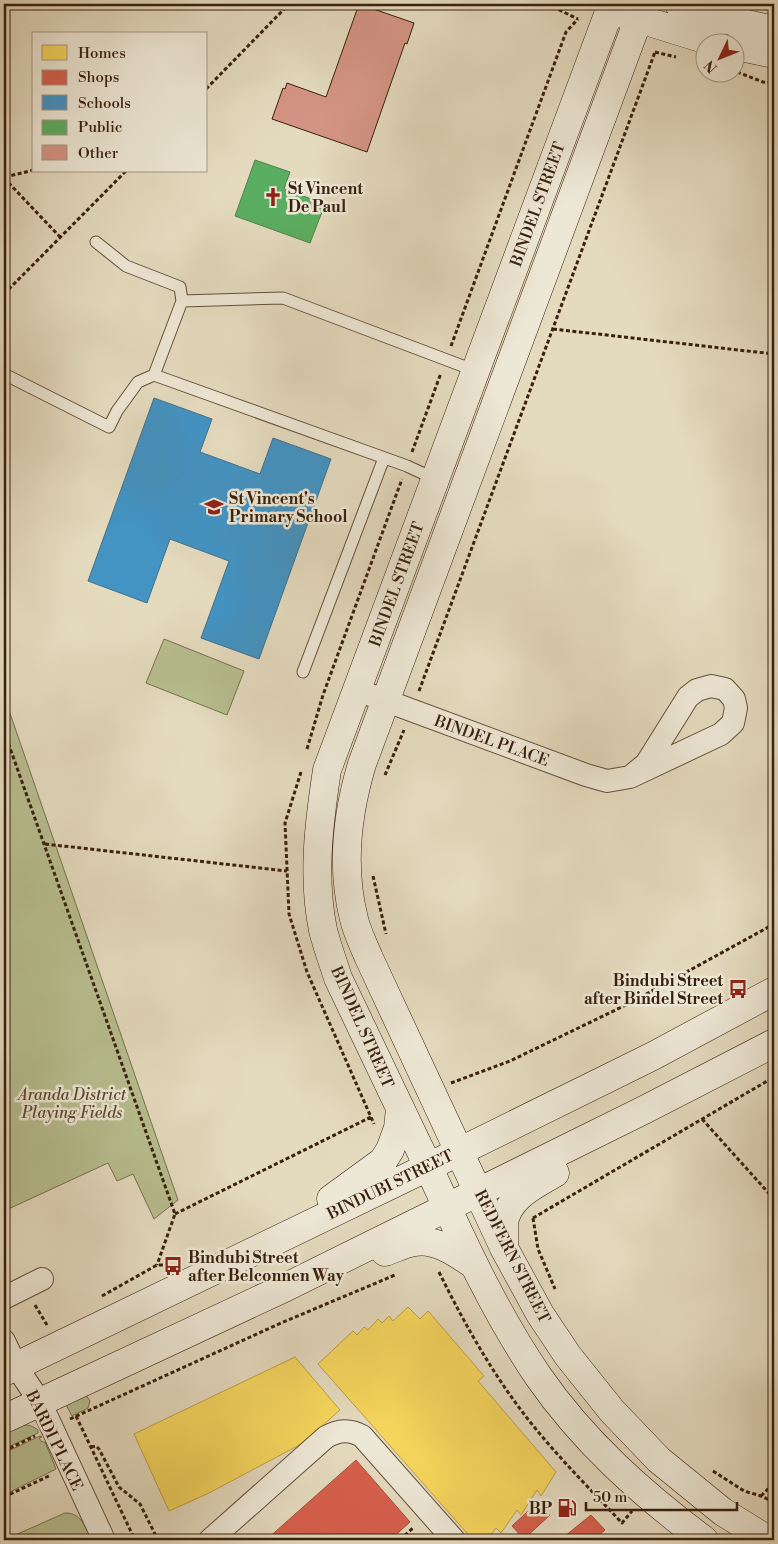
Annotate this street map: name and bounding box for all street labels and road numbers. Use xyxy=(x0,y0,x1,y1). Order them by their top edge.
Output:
street label: BINDEL STREET xyxy=(506,139,570,270)
street label: BINDEL STREET xyxy=(365,519,429,650)
street label: BINDEL PLACE xyxy=(430,711,552,771)
street label: BINDEL STREET xyxy=(326,963,398,1091)
street label: BINDUBI STREET xyxy=(323,1146,457,1225)
street label: REDFERN STREET xyxy=(470,1186,554,1326)
street label: BARDI PLACE xyxy=(21,1386,87,1494)

